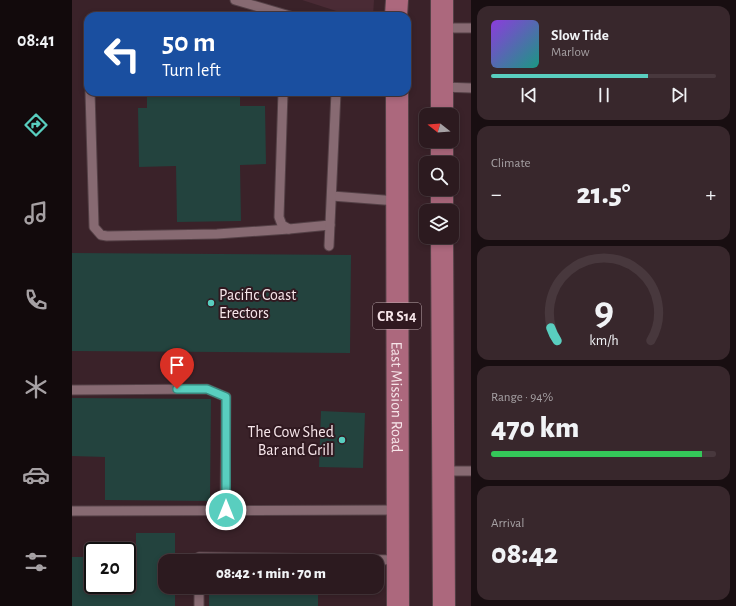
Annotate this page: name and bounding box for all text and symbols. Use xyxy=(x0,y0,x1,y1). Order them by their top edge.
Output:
icon: left xyxy=(96,28,148,80)
text: Slow Tide xyxy=(551,28,609,43)
text: 50 m xyxy=(162,29,216,57)
text: 08:41 xyxy=(17,32,55,50)
text: Marlow xyxy=(551,46,589,59)
text: Turn left xyxy=(162,62,221,80)
icon: previous xyxy=(518,84,540,106)
icon: pause xyxy=(593,84,615,106)
icon: next xyxy=(668,84,690,106)
north arrow xyxy=(419,108,459,148)
map controls xyxy=(419,108,459,244)
icon: directions xyxy=(22,111,50,139)
button: search xyxy=(419,156,459,196)
text: Climate xyxy=(491,157,530,170)
text: 21.5° xyxy=(576,179,631,209)
text: − xyxy=(491,183,502,205)
text: + xyxy=(705,183,716,205)
icon: music xyxy=(22,199,50,227)
button: layers xyxy=(419,204,459,244)
icon: phone xyxy=(22,286,50,314)
place label: Pacific Coast Erectors xyxy=(219,287,296,321)
text: 9 xyxy=(593,291,614,332)
marker: Pacific Coast Erectors xyxy=(206,298,216,308)
road number: CR S14 xyxy=(373,303,421,329)
text: km/h xyxy=(589,334,618,348)
street label: East Mission Road xyxy=(388,341,405,453)
pin xyxy=(160,348,194,389)
icon: arrive xyxy=(166,354,188,376)
icon: climate xyxy=(22,373,50,401)
text: Range · 94% xyxy=(491,391,553,404)
text: 470 km xyxy=(491,413,579,443)
place label: The Cow Shed Bar and Grill xyxy=(248,424,334,458)
marker: The Cow Shed Bar and Grill xyxy=(337,435,347,445)
icon: car xyxy=(22,461,50,489)
position arrow xyxy=(205,489,247,531)
text: Arrival xyxy=(491,517,524,530)
text: 08:42 xyxy=(491,539,558,569)
speed limit sign: 20 xyxy=(84,542,136,594)
icon: filters xyxy=(22,548,50,576)
text: 08:42 · 1 min · 70 m xyxy=(216,566,326,581)

